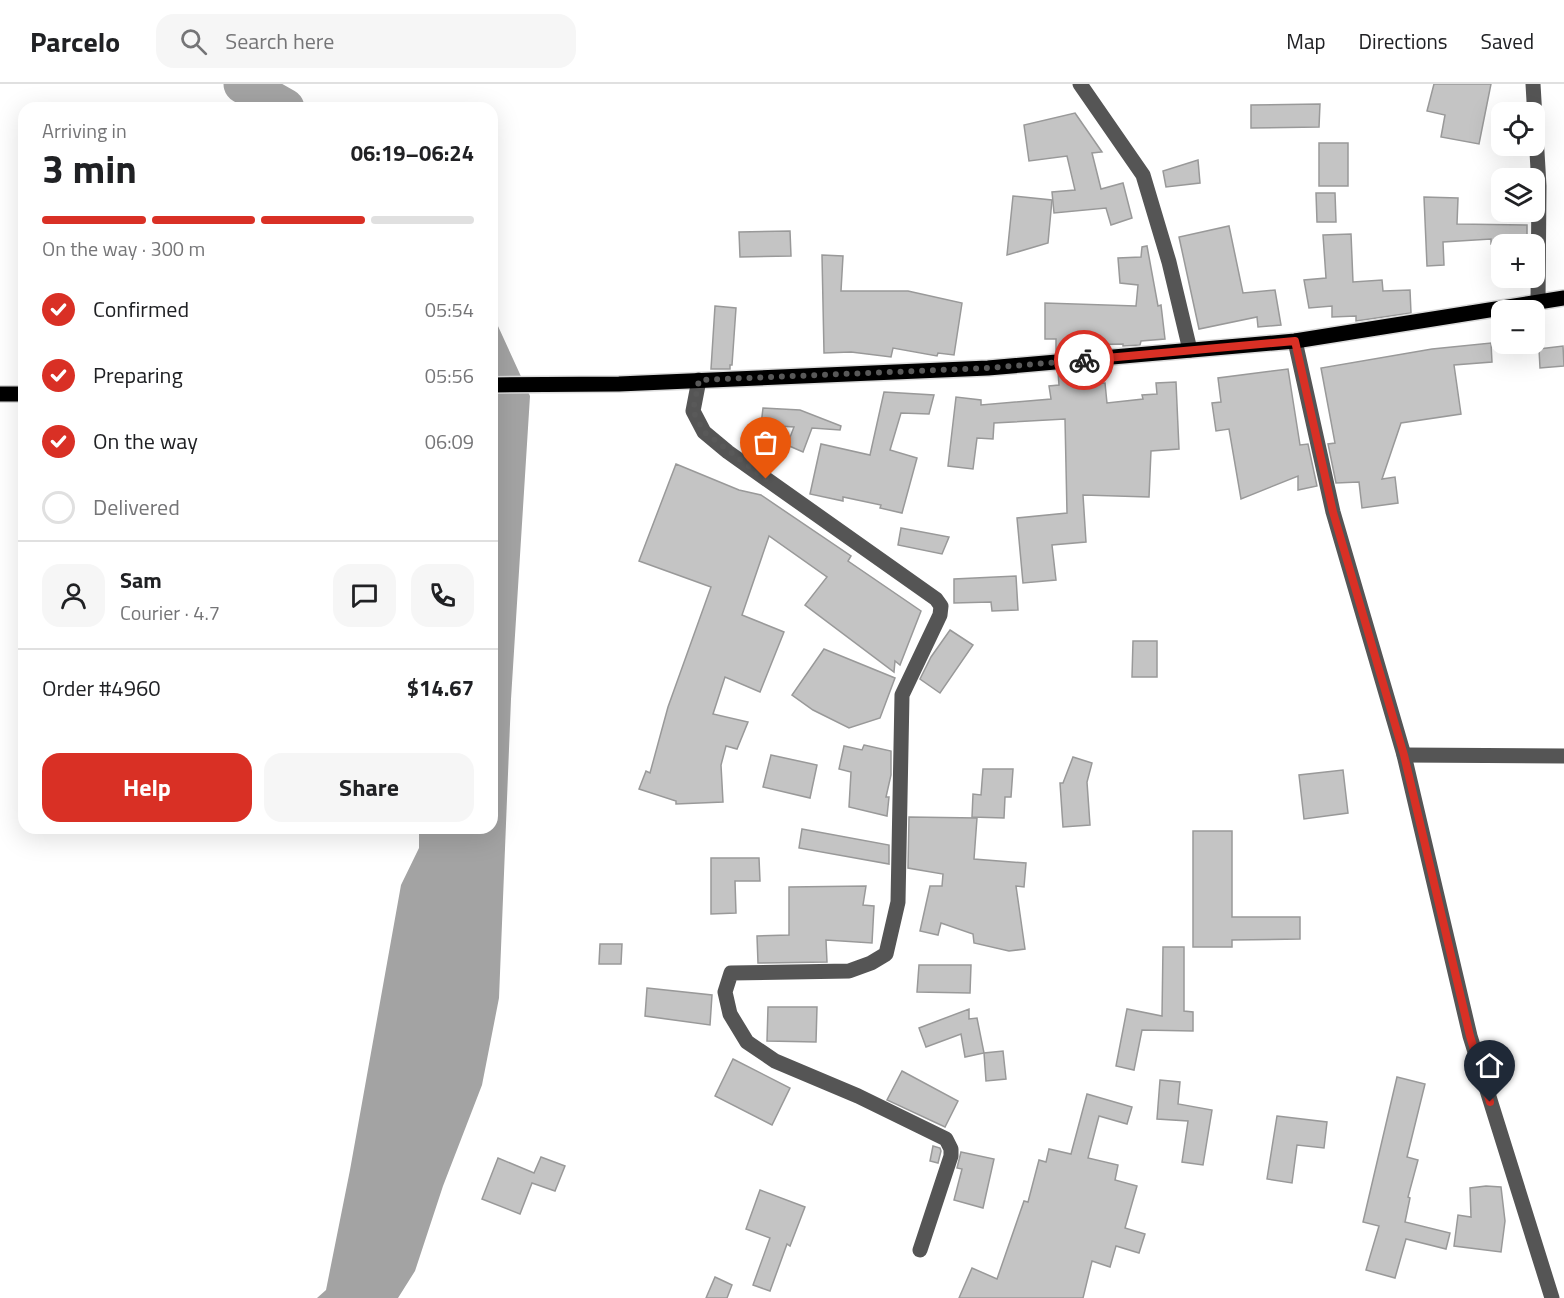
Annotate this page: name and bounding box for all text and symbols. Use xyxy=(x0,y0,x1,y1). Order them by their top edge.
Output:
search box xyxy=(156,14,576,68)
text: Parcelo xyxy=(30,20,120,63)
text: Search here xyxy=(225,24,334,58)
icon: search xyxy=(177,25,210,58)
text: Map xyxy=(1286,25,1326,57)
text: Directions xyxy=(1359,25,1448,57)
text: Saved xyxy=(1481,25,1534,57)
map controls xyxy=(1491,102,1545,354)
button: locate xyxy=(1491,102,1545,156)
text: Arriving in xyxy=(42,115,127,146)
text: 06:19–06:24 xyxy=(351,136,474,170)
text: 3 min xyxy=(42,139,137,198)
button: layers xyxy=(1491,168,1545,222)
text: On the way · 300 m xyxy=(42,233,205,264)
button: + xyxy=(1491,234,1545,288)
text: Confirmed xyxy=(93,292,189,326)
icon: check xyxy=(42,293,75,326)
text: 05:54 xyxy=(425,294,474,325)
button: − xyxy=(1491,300,1545,354)
courier xyxy=(1054,330,1114,390)
icon: bike xyxy=(1068,344,1101,377)
text: Preparing xyxy=(93,358,183,392)
icon: check xyxy=(42,359,75,392)
text: 05:56 xyxy=(425,360,474,391)
pin xyxy=(740,417,791,479)
text: On the way xyxy=(93,424,198,458)
icon: check xyxy=(42,425,75,458)
text: 06:09 xyxy=(425,426,474,457)
icon: bag xyxy=(749,426,782,459)
text: Delivered xyxy=(93,490,180,524)
text: Sam xyxy=(120,563,162,597)
button: person xyxy=(42,564,105,627)
button: chat xyxy=(333,564,396,627)
button: phone xyxy=(411,564,474,627)
text: Courier · 4.7 xyxy=(120,597,220,628)
text: Order #4960 xyxy=(42,671,161,705)
text: $14.67 xyxy=(407,671,474,705)
button: Help xyxy=(42,753,252,822)
button: Share xyxy=(264,753,474,822)
pin xyxy=(1464,1040,1515,1102)
icon: home xyxy=(1473,1049,1506,1082)

